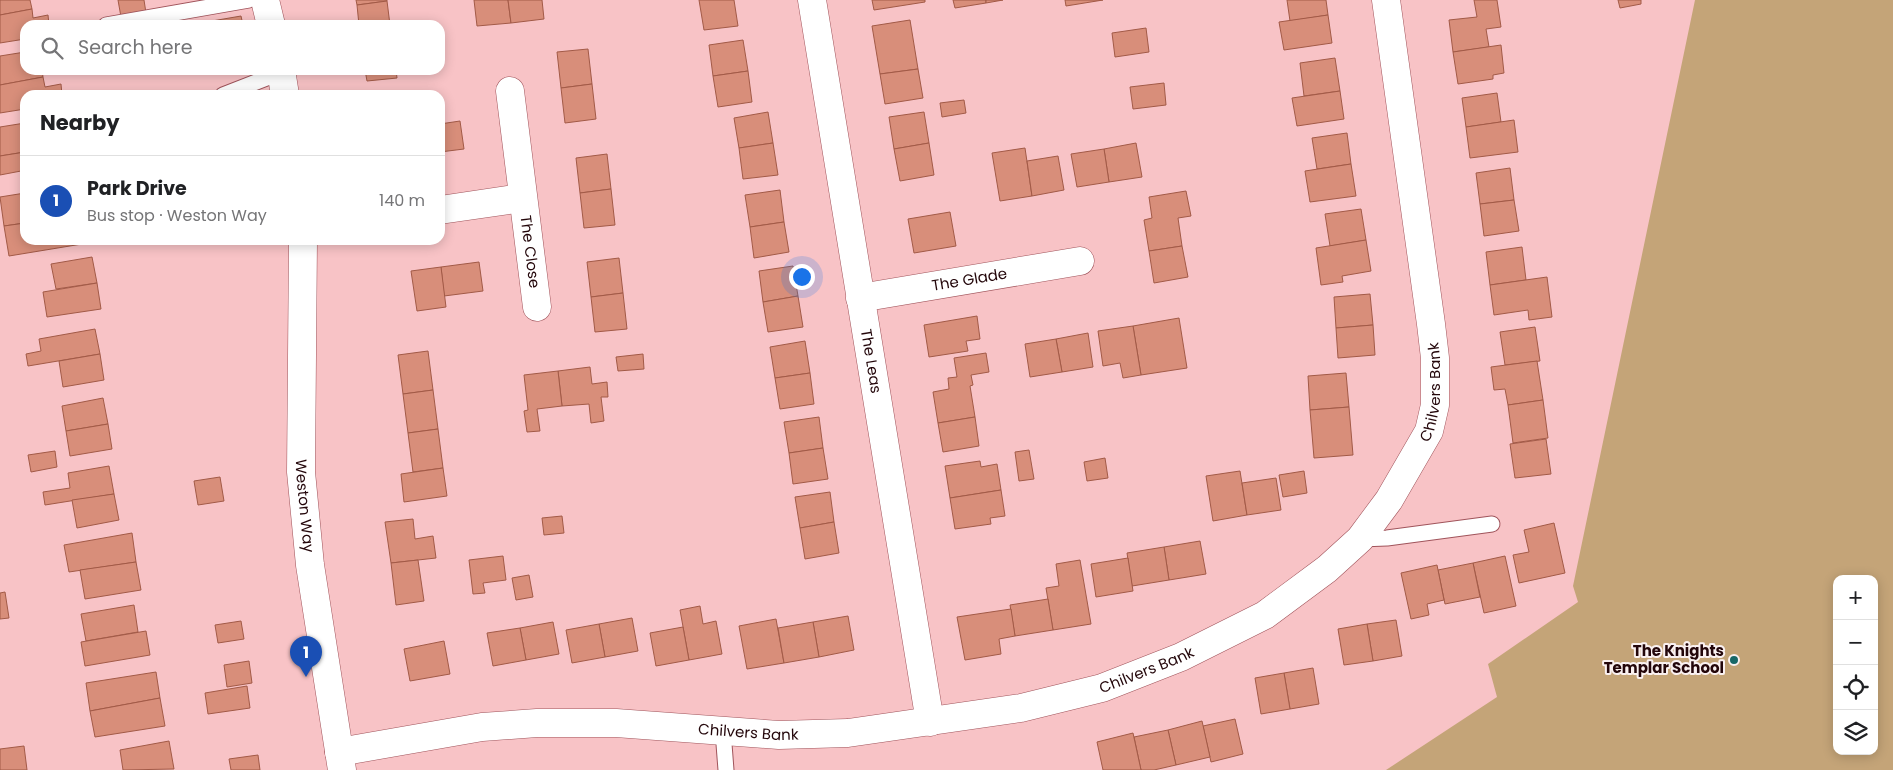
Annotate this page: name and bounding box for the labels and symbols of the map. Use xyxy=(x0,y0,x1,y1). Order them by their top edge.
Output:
street label: The Close xyxy=(516,214,546,289)
street label: The Glade xyxy=(930,262,1009,296)
your location xyxy=(789,264,815,290)
street label: The Leas xyxy=(856,327,887,395)
street label: Chilvers Bank xyxy=(1414,341,1445,446)
street label: Weston Way xyxy=(291,459,320,554)
pin: 1 xyxy=(290,636,322,677)
place label: The Knights Templar School xyxy=(1604,640,1724,678)
street label: Chilvers Bank xyxy=(1096,641,1198,698)
marker: The Knights Templar School xyxy=(1728,654,1740,666)
street label: Chilvers Bank xyxy=(697,718,799,745)

